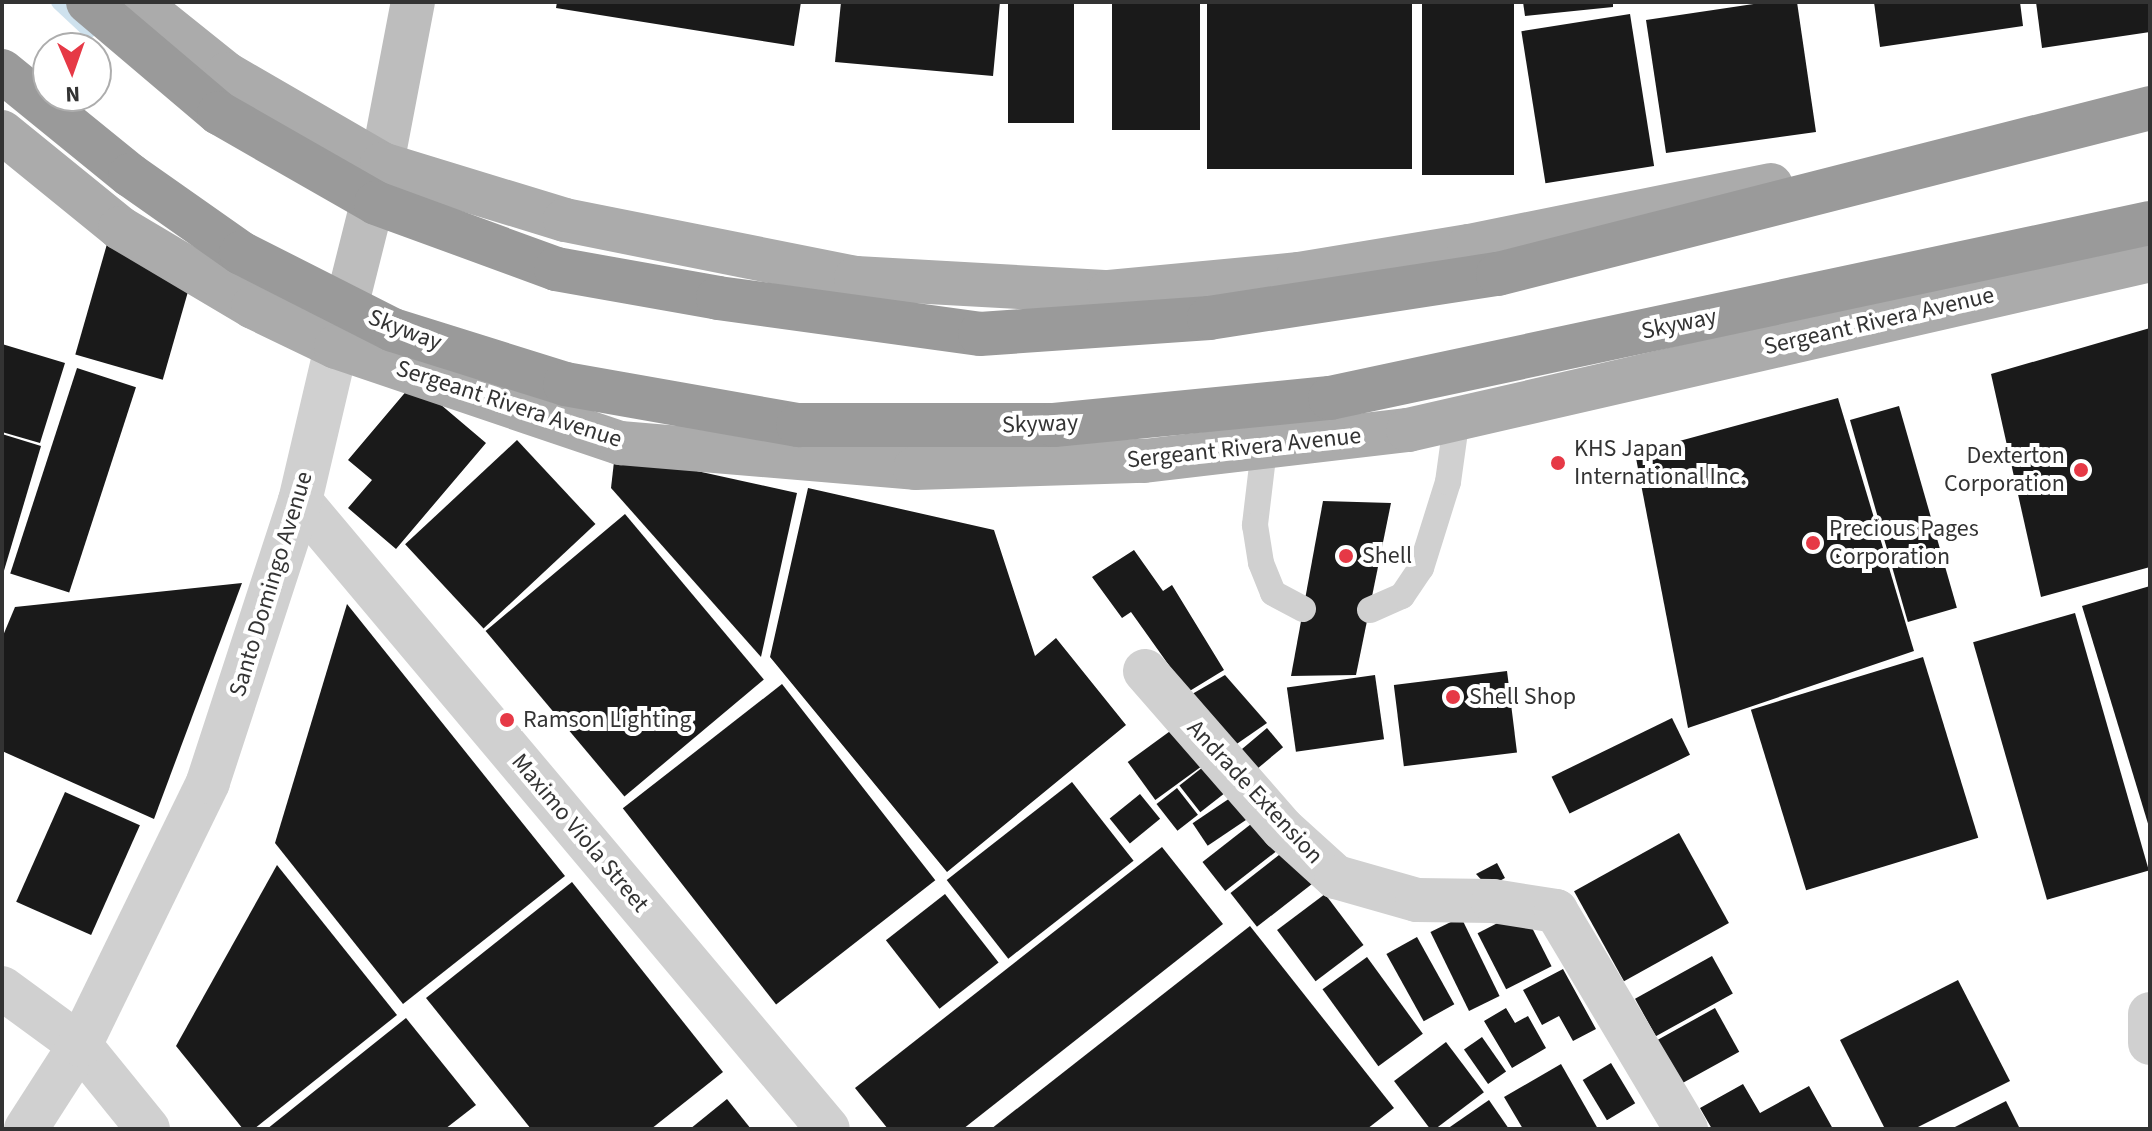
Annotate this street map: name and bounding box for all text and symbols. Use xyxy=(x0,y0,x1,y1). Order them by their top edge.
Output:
north arrow xyxy=(32,32,112,112)
text: N xyxy=(65,78,81,110)
street label: Sergeant Rivera Avenue xyxy=(1761,280,1997,362)
street label: Skyway xyxy=(1639,302,1719,346)
street label: Skyway xyxy=(364,303,446,357)
street label: Sergeant Rivera Avenue xyxy=(393,354,625,454)
street label: Skyway xyxy=(1001,408,1079,440)
street label: Sergeant Rivera Avenue xyxy=(1125,421,1363,475)
place label: KHS Japan International Inc. xyxy=(1574,435,1746,491)
place label: Dexterton Corporation xyxy=(1944,442,2065,498)
marker: KHS Japan International Inc. xyxy=(1549,454,1567,472)
marker: Dexterton Corporation xyxy=(2072,461,2090,479)
street label: Santo Domingo Avenue xyxy=(223,468,319,700)
place label: Precious Pages Corporation xyxy=(1829,515,1979,571)
marker: Precious Pages Corporation xyxy=(1804,534,1822,552)
place label: Shell xyxy=(1362,542,1412,570)
marker: Shell xyxy=(1337,547,1355,565)
place label: Shell Shop xyxy=(1469,683,1576,711)
marker: Shell Shop xyxy=(1444,688,1462,706)
place label: Ramson Lighting xyxy=(523,706,692,734)
marker: Ramson Lighting xyxy=(498,711,516,729)
street label: Andrade Extension xyxy=(1181,714,1329,870)
street label: Maximo Viola Street xyxy=(505,748,655,918)

